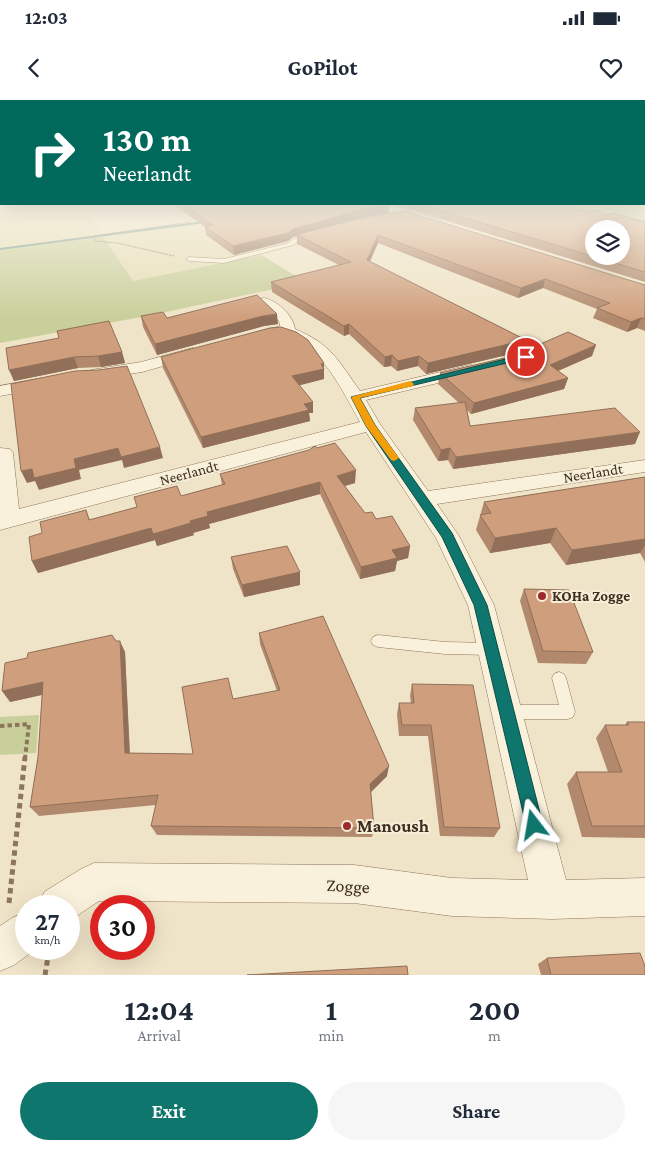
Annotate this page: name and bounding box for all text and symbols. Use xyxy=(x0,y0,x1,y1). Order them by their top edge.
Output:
text: 12:03 xyxy=(25,7,68,28)
icon: back xyxy=(20,54,48,82)
icon: heart xyxy=(597,54,625,82)
text: GoPilot xyxy=(288,55,358,80)
icon: right xyxy=(20,120,85,185)
text: 130 m xyxy=(103,120,191,159)
text: Neerlandt xyxy=(103,161,191,186)
map controls xyxy=(585,220,630,265)
button: layers xyxy=(585,220,630,265)
pin xyxy=(505,336,547,378)
icon: arrive xyxy=(512,343,540,371)
street label: Neerlandt xyxy=(158,457,221,488)
street label: Neerlandt xyxy=(562,460,625,486)
place label: KOHa Zogge xyxy=(552,588,630,604)
marker: KOHa Zogge xyxy=(536,590,548,602)
position arrow xyxy=(507,798,559,850)
place label: Manoush xyxy=(357,816,430,836)
marker: Manoush xyxy=(341,820,353,832)
street label: Zogge xyxy=(326,875,370,897)
speed limit sign: 30 xyxy=(90,895,155,960)
text: 27 xyxy=(35,908,60,935)
text: km/h xyxy=(35,933,60,947)
text: 12:04 xyxy=(125,993,194,1026)
text: 1 xyxy=(326,993,337,1026)
text: 200 xyxy=(469,993,520,1026)
text: Arrival xyxy=(137,1027,181,1044)
text: min xyxy=(318,1027,344,1044)
text: m xyxy=(488,1027,501,1044)
button: Exit xyxy=(20,1082,318,1140)
button: Share xyxy=(328,1082,625,1140)

